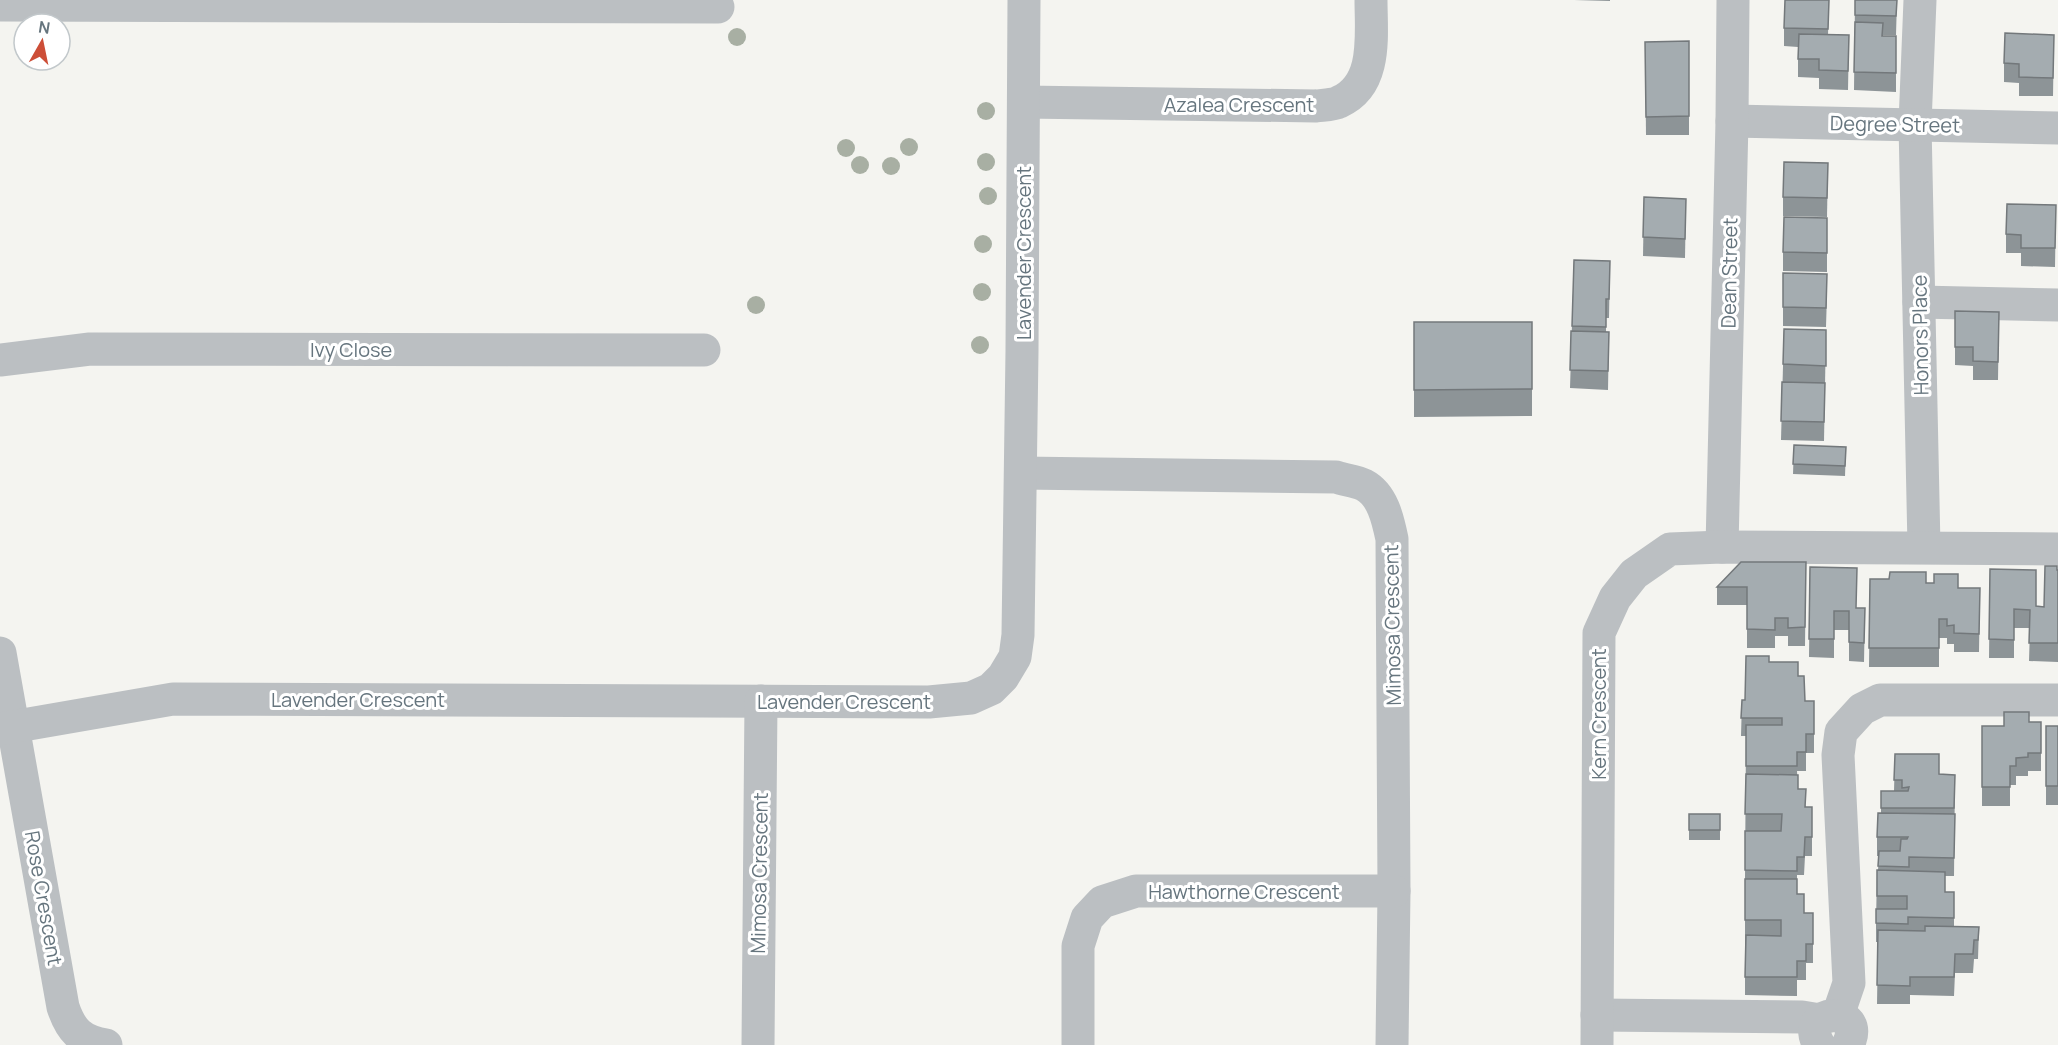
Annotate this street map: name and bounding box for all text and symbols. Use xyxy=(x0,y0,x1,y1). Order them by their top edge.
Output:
north arrow xyxy=(12,12,72,72)
text: N xyxy=(37,15,52,39)
street label: Azalea Crescent xyxy=(1164,91,1314,118)
street label: Degree Street xyxy=(1830,109,1960,139)
street label: Lavender Crescent xyxy=(1010,166,1037,340)
street label: Dean Street xyxy=(1715,217,1743,329)
street label: Honors Place xyxy=(1905,274,1935,396)
street label: Ivy Close xyxy=(310,336,392,363)
street label: Mimosa Crescent xyxy=(1377,544,1407,706)
street label: Kern Crescent xyxy=(1585,648,1612,780)
street label: Lavender Crescent xyxy=(271,686,445,713)
street label: Lavender Crescent xyxy=(757,688,931,715)
street label: Mimosa Crescent xyxy=(744,792,774,954)
street label: Rose Crescent xyxy=(19,829,69,967)
street label: Hawthorne Crescent xyxy=(1148,878,1340,905)

